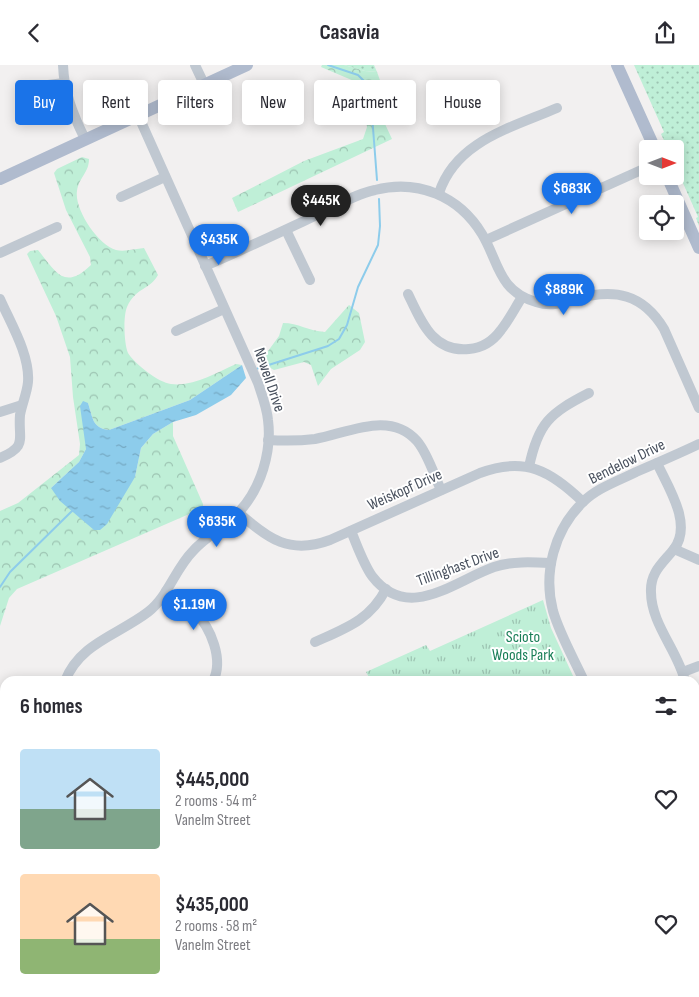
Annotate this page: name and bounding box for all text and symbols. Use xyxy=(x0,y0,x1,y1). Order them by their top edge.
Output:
icon: back xyxy=(20,19,48,47)
text: Casavia xyxy=(319,19,380,46)
icon: share xyxy=(651,19,679,47)
chip: Buy xyxy=(15,80,73,125)
chip: Rent xyxy=(83,80,148,125)
chip: Filters xyxy=(158,80,232,125)
chip: New xyxy=(242,80,304,125)
chip: Apartment xyxy=(314,80,416,125)
chip: House xyxy=(426,80,500,125)
north arrow xyxy=(639,140,684,185)
map controls xyxy=(639,140,684,240)
pin: $683K xyxy=(537,173,607,215)
text: $683K xyxy=(553,179,591,198)
pin: $445K xyxy=(286,185,356,227)
text: $445K xyxy=(302,191,340,210)
button: locate xyxy=(639,195,684,240)
pin: $435K xyxy=(184,223,254,266)
text: $435K xyxy=(200,230,238,249)
pin: $889K xyxy=(529,273,599,316)
text: $889K xyxy=(545,280,583,299)
street label: Newell Drive xyxy=(249,346,289,414)
street label: Bendelow Drive xyxy=(586,435,668,489)
street label: Weiskopf Drive xyxy=(365,465,445,515)
pin: $635K xyxy=(182,505,252,548)
text: $635K xyxy=(198,512,236,531)
street label: Tillinghast Drive xyxy=(414,543,502,591)
pin: $1.19M xyxy=(153,589,235,631)
text: $1.19M xyxy=(173,595,215,614)
park label: Scioto Woods Park xyxy=(492,628,554,665)
icon: filters xyxy=(652,692,680,720)
text: 6 homes xyxy=(20,694,83,719)
text: $445,000 xyxy=(175,767,249,792)
icon: home xyxy=(60,769,120,829)
icon: heart xyxy=(652,785,680,813)
text: 2 rooms · 54 m² xyxy=(175,792,257,811)
text: Vanelm Street xyxy=(175,811,251,830)
text: $435,000 xyxy=(175,892,249,917)
icon: home xyxy=(60,894,120,954)
icon: heart xyxy=(652,910,680,938)
text: 2 rooms · 58 m² xyxy=(175,917,257,936)
text: Vanelm Street xyxy=(175,936,251,955)

